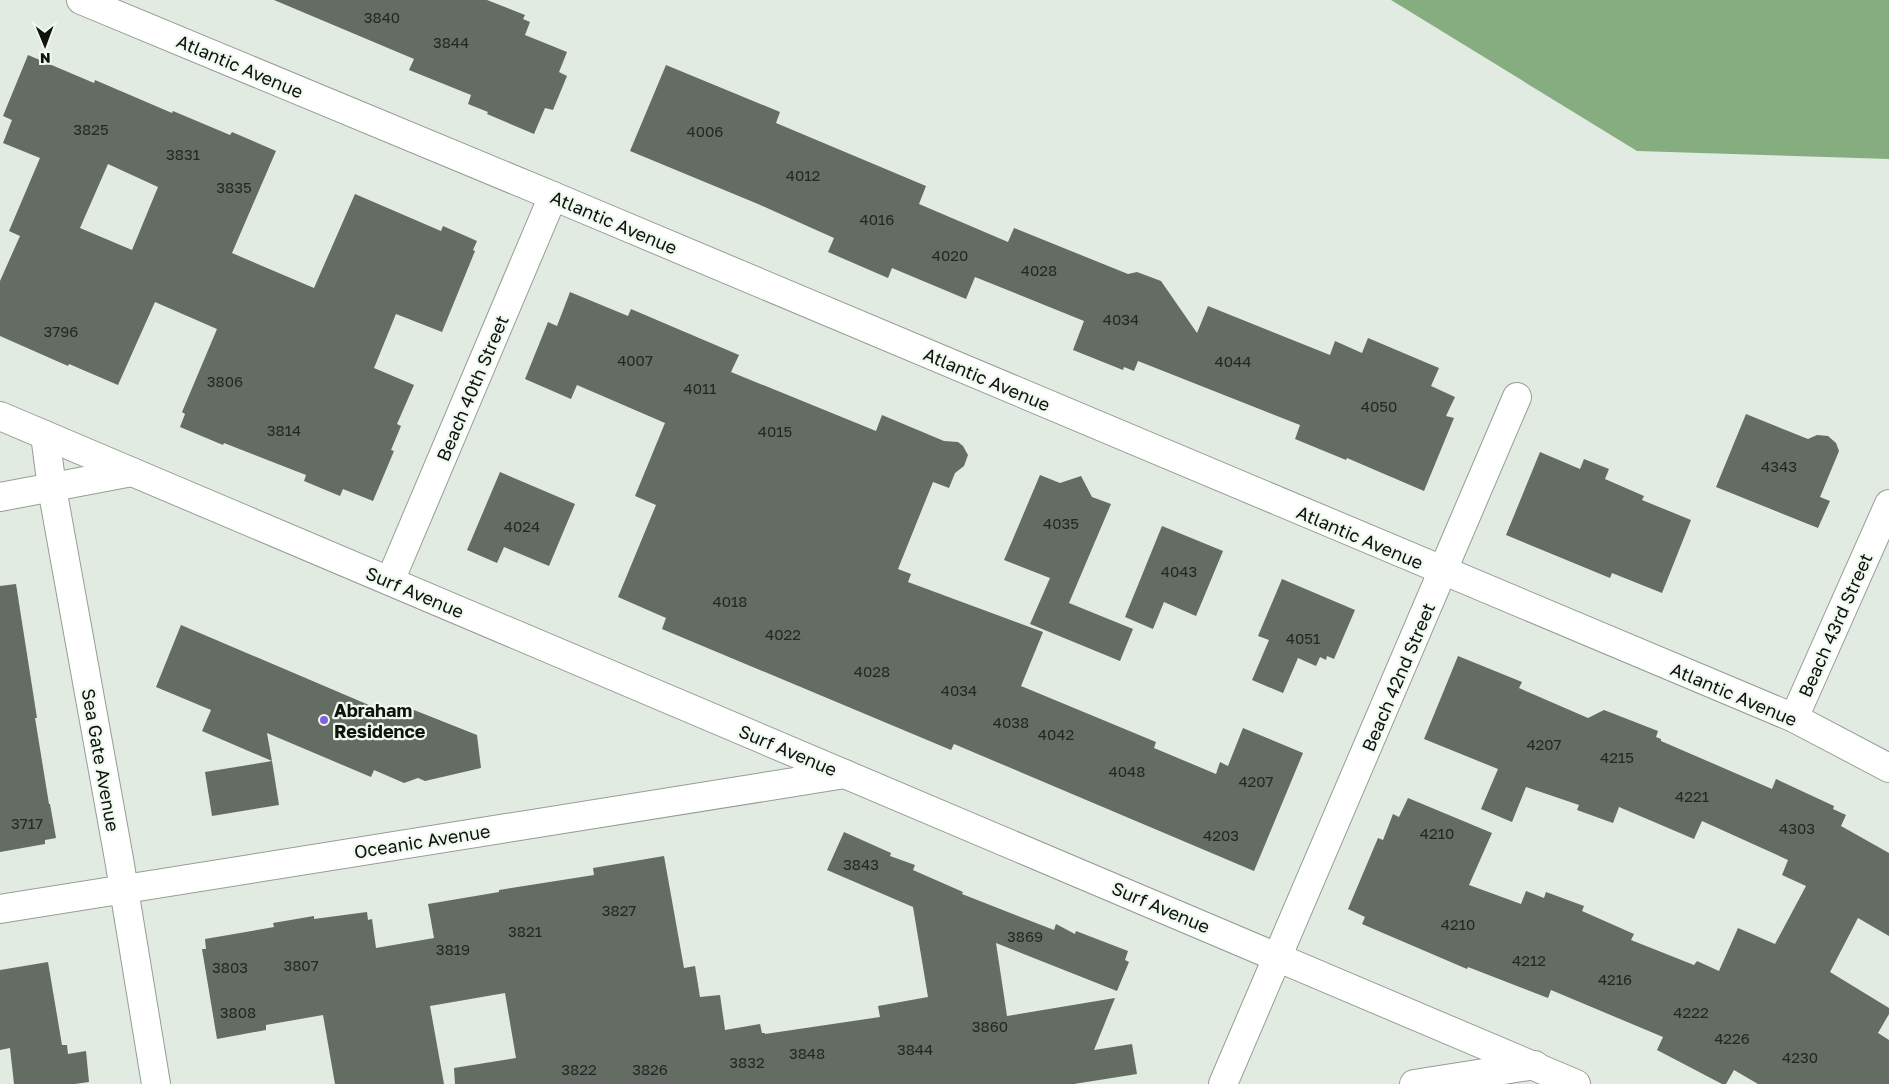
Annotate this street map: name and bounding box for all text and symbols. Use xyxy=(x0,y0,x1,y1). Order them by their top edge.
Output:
house number: 3840 xyxy=(364,8,400,26)
north arrow xyxy=(20,20,70,70)
street label: Atlantic Avenue xyxy=(173,29,307,103)
house number: 3844 xyxy=(433,33,469,51)
text: N xyxy=(40,50,51,67)
house number: 3825 xyxy=(73,120,109,138)
house number: 4006 xyxy=(687,122,723,140)
house number: 3831 xyxy=(166,145,200,163)
house number: 4012 xyxy=(786,166,820,184)
house number: 3835 xyxy=(216,178,252,196)
street label: Atlantic Avenue xyxy=(547,185,681,259)
house number: 4016 xyxy=(860,210,894,228)
house number: 4020 xyxy=(932,246,968,264)
house number: 4028 xyxy=(1021,261,1057,279)
house number: 4034 xyxy=(1103,310,1139,328)
street label: Beach 40th Street xyxy=(431,312,513,464)
house number: 3796 xyxy=(44,322,78,340)
street label: Atlantic Avenue xyxy=(920,342,1054,416)
house number: 4007 xyxy=(617,351,653,369)
house number: 4044 xyxy=(1215,352,1251,370)
house number: 3806 xyxy=(207,372,243,390)
house number: 4011 xyxy=(683,379,717,397)
house number: 4050 xyxy=(1361,397,1397,415)
house number: 3814 xyxy=(267,421,301,439)
house number: 4015 xyxy=(758,422,792,440)
house number: 4343 xyxy=(1761,457,1797,475)
street label: Atlantic Avenue xyxy=(1293,500,1427,574)
house number: 4035 xyxy=(1043,514,1079,532)
house number: 4024 xyxy=(504,517,540,535)
street label: Beach 43rd Street xyxy=(1793,550,1877,700)
street label: Surf Avenue xyxy=(363,561,467,623)
house number: 4043 xyxy=(1161,562,1197,580)
house number: 4018 xyxy=(713,592,747,610)
street label: Beach 42nd Street xyxy=(1357,599,1439,755)
house number: 4022 xyxy=(765,625,801,643)
house number: 4051 xyxy=(1286,629,1320,647)
street label: Atlantic Avenue xyxy=(1667,657,1801,731)
house number: 4028 xyxy=(854,662,890,680)
house number: 4034 xyxy=(941,681,977,699)
street label: Sea Gate Avenue xyxy=(78,687,124,833)
place label: Abraham Residence xyxy=(334,699,426,742)
house number: 4038 xyxy=(993,713,1029,731)
marker: Abraham Residence xyxy=(318,714,330,726)
street label: Surf Avenue xyxy=(736,719,840,781)
house number: 4042 xyxy=(1038,725,1074,743)
house number: 4207 xyxy=(1526,735,1562,753)
house number: 4215 xyxy=(1600,748,1634,766)
house number: 4048 xyxy=(1109,762,1145,780)
house number: 4207 xyxy=(1238,772,1274,790)
house number: 4221 xyxy=(1675,787,1709,805)
house number: 3717 xyxy=(11,814,43,832)
street label: Oceanic Avenue xyxy=(352,819,492,863)
house number: 4303 xyxy=(1779,819,1815,837)
house number: 4210 xyxy=(1420,824,1454,842)
house number: 4203 xyxy=(1203,826,1239,844)
house number: 3843 xyxy=(843,855,879,873)
street label: Surf Avenue xyxy=(1109,876,1213,938)
house number: 3827 xyxy=(602,901,636,919)
house number: 4210 xyxy=(1441,915,1475,933)
house number: 3821 xyxy=(508,922,542,940)
house number: 3869 xyxy=(1007,927,1043,945)
house number: 3819 xyxy=(436,940,470,958)
house number: 4212 xyxy=(1512,951,1546,969)
house number: 3807 xyxy=(283,956,319,974)
house number: 3803 xyxy=(212,958,248,976)
house number: 4216 xyxy=(1598,970,1632,988)
house number: 3808 xyxy=(220,1003,256,1021)
house number: 4222 xyxy=(1673,1003,1709,1021)
house number: 3860 xyxy=(972,1017,1008,1035)
house number: 4226 xyxy=(1714,1029,1750,1047)
house number: 3844 xyxy=(897,1040,933,1058)
house number: 3848 xyxy=(789,1044,825,1062)
house number: 4230 xyxy=(1782,1048,1818,1066)
house number: 3832 xyxy=(729,1053,765,1071)
house number: 3822 xyxy=(561,1060,597,1078)
house number: 3826 xyxy=(632,1060,668,1078)

